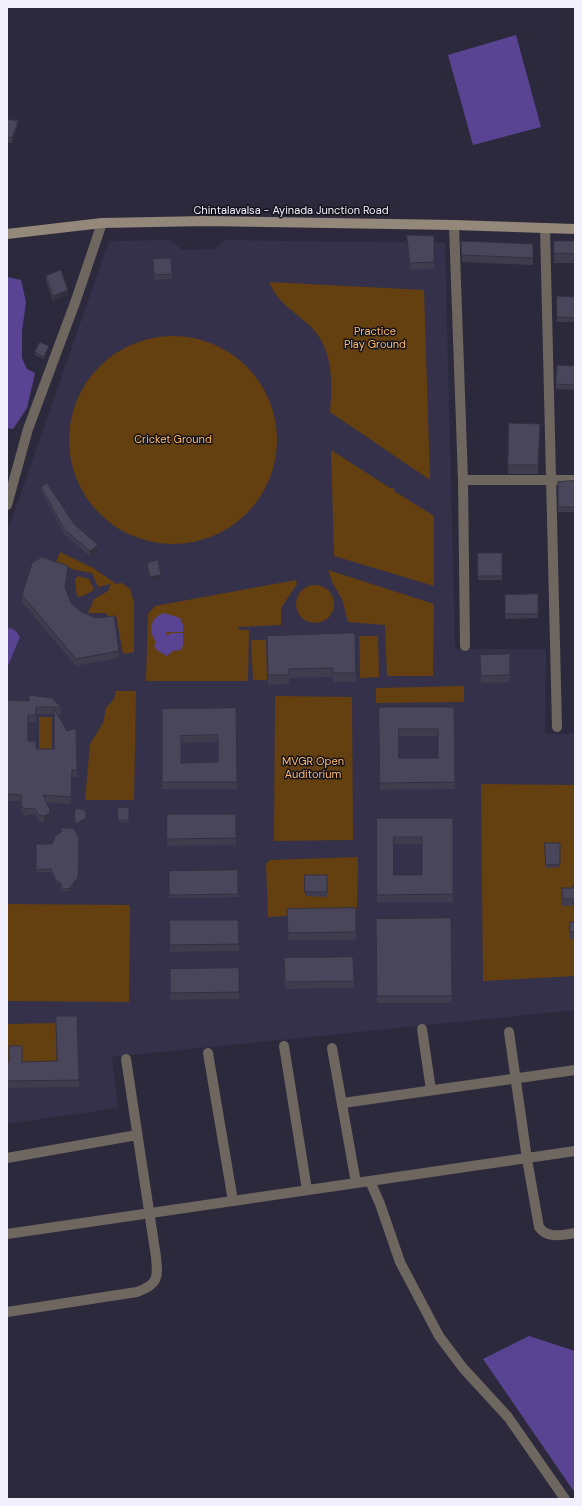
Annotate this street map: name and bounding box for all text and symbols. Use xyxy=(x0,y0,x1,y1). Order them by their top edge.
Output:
street label: Chintalavalsa - Ayinada Junction Road xyxy=(193,204,389,218)
park label: Practice Play Ground xyxy=(344,325,406,351)
park label: Cricket Ground xyxy=(134,433,212,447)
park label: MVGR Open Auditorium xyxy=(282,755,344,781)

